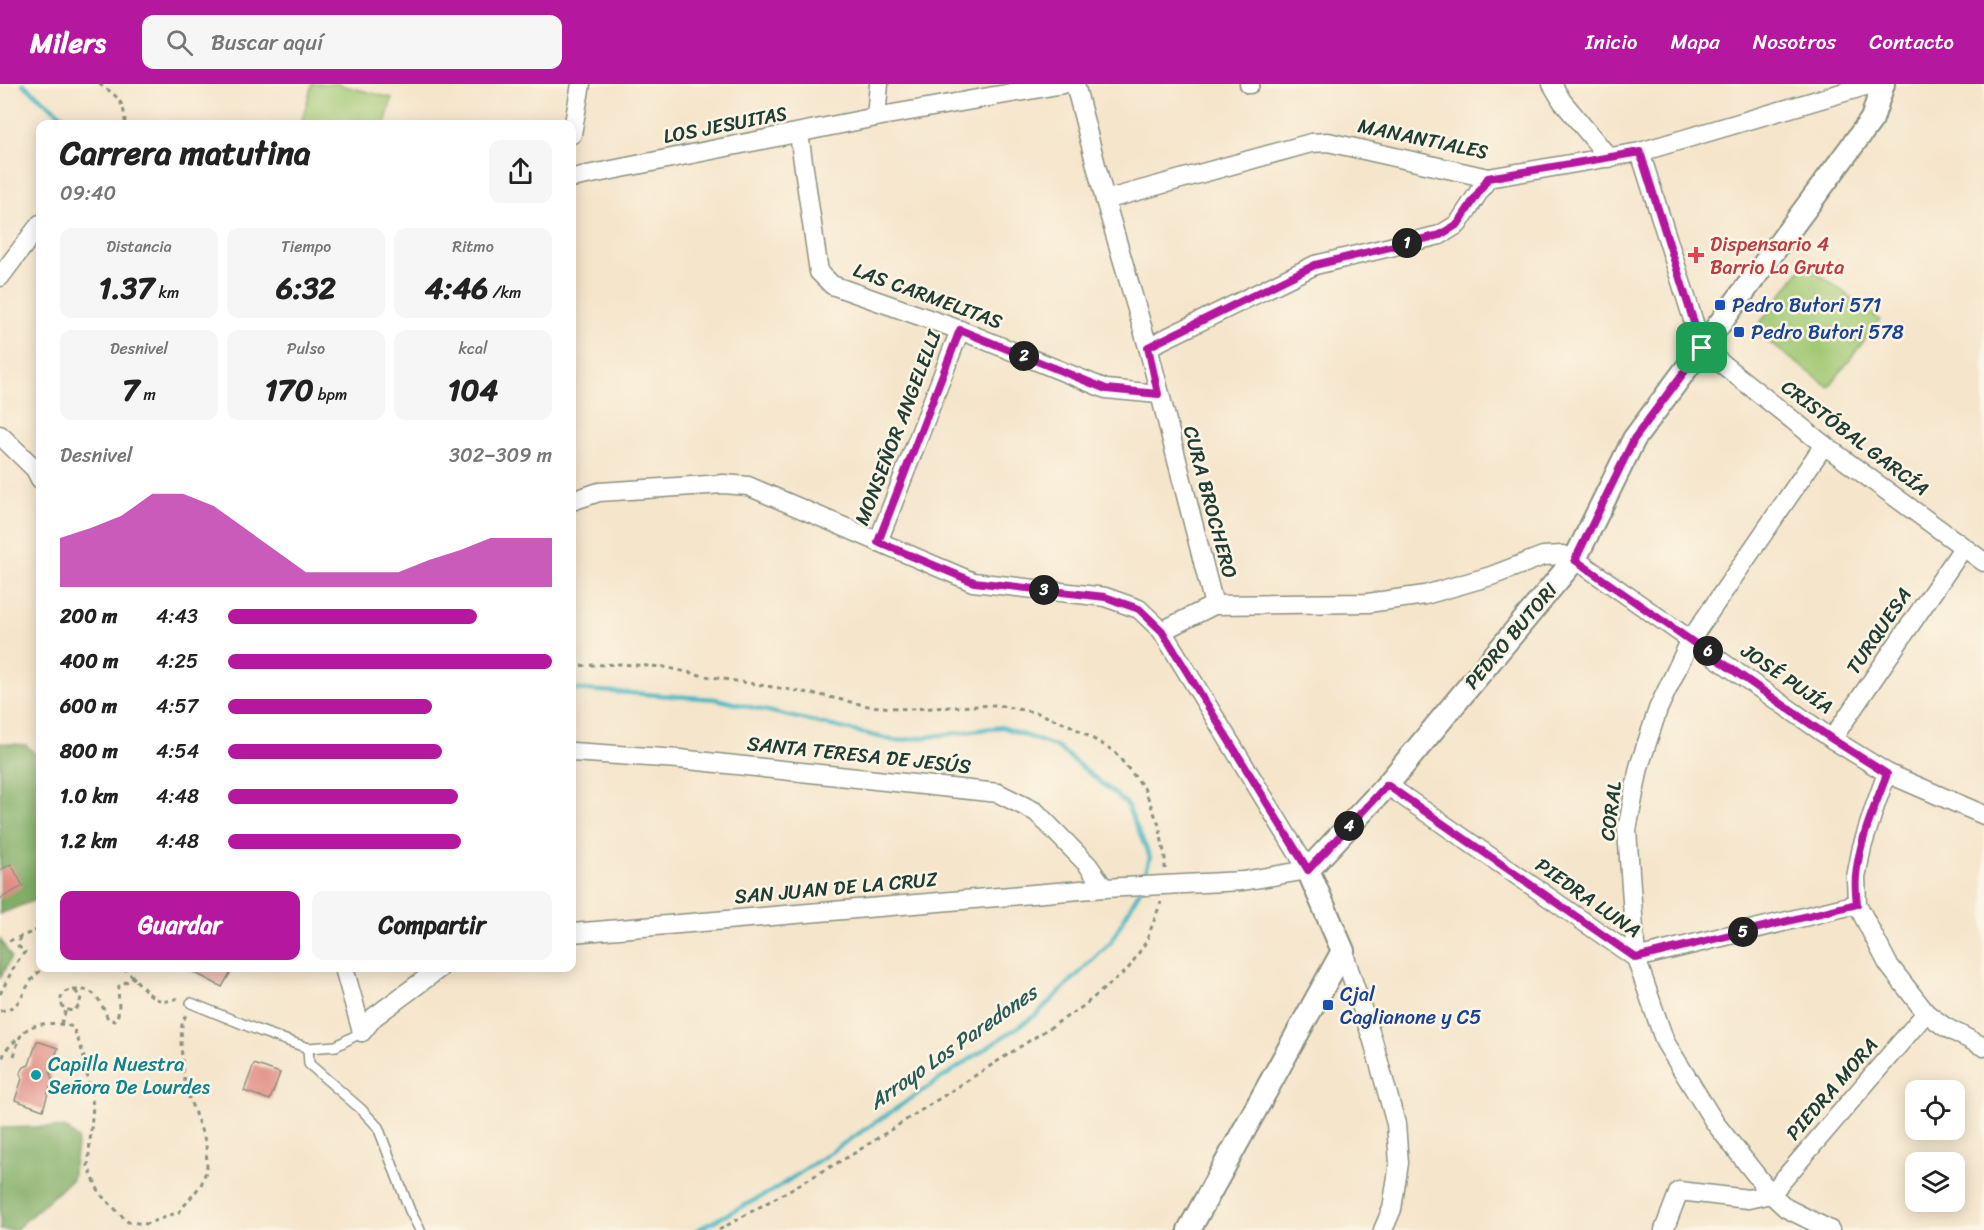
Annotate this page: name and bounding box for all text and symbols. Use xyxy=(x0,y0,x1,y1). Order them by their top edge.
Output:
search box xyxy=(142,15,562,69)
text: Milers xyxy=(30,18,106,67)
text: Buscar aquí xyxy=(211,23,323,62)
text: Inicio xyxy=(1585,23,1637,61)
text: Mapa xyxy=(1670,23,1720,61)
text: Nosotros xyxy=(1753,23,1836,61)
text: Contacto xyxy=(1869,23,1954,61)
icon: search xyxy=(163,26,196,59)
street label: LOS JESUITAS xyxy=(660,96,790,154)
street label: MANANTIALES xyxy=(1355,108,1491,170)
text: Carrera matutina xyxy=(60,124,311,182)
button: share xyxy=(489,140,552,203)
text: 09:40 xyxy=(60,176,116,211)
place label: Dispensario 4 Barrio La Gruta xyxy=(1710,227,1844,285)
pin: 1 xyxy=(1392,228,1422,258)
text: 1 xyxy=(1404,228,1410,257)
text: Distancia xyxy=(106,232,172,261)
text: Tiempo xyxy=(281,232,331,261)
text: Ritmo xyxy=(452,232,494,261)
marker: Dispensario 4 Barrio La Gruta xyxy=(1687,246,1705,264)
street label: LAS CARMELITAS xyxy=(848,253,1008,339)
text: 1.37 xyxy=(99,261,154,315)
text: 6:32 xyxy=(276,261,336,315)
text: 4:46 xyxy=(425,261,488,315)
text: km xyxy=(154,278,179,307)
text: /km xyxy=(488,278,521,307)
place label: Pedro Butori 571 xyxy=(1732,288,1881,323)
marker: Pedro Butori 571 xyxy=(1713,298,1727,312)
place label: Pedro Butori 578 xyxy=(1751,315,1904,350)
pin xyxy=(1676,322,1727,373)
street label: MONSEÑOR ANGELELLI xyxy=(845,324,952,531)
marker: Pedro Butori 578 xyxy=(1732,325,1746,339)
icon: arrive xyxy=(1685,331,1718,364)
text: Desnivel xyxy=(110,334,168,363)
text: Pulso xyxy=(287,334,325,363)
text: kcal xyxy=(458,334,488,363)
pin: 2 xyxy=(1009,341,1039,371)
text: 2 xyxy=(1019,341,1029,370)
text: 7 xyxy=(122,363,139,417)
text: 170 xyxy=(265,363,314,417)
text: 104 xyxy=(448,363,498,417)
street label: CRISTÓBAL GARCÍA xyxy=(1773,370,1937,506)
text: m xyxy=(139,380,156,409)
text: bpm xyxy=(314,380,347,409)
street label: CURA BROCHERO xyxy=(1173,422,1247,582)
text: Desnivel xyxy=(60,438,132,473)
text: 302–309 m xyxy=(449,438,552,473)
street label: PEDRO BUTORI xyxy=(1455,574,1567,698)
pin: 3 xyxy=(1029,575,1059,605)
text: 3 xyxy=(1040,575,1048,604)
street label: TURQUESA xyxy=(1837,580,1921,682)
text: 200 m xyxy=(60,599,117,634)
text: 4:43 xyxy=(156,599,198,634)
street label: JOSÉ PUJÍA xyxy=(1733,634,1840,724)
pin: 6 xyxy=(1693,636,1723,666)
text: 6 xyxy=(1703,636,1713,665)
text: 400 m xyxy=(60,644,118,679)
text: 4:25 xyxy=(156,644,198,679)
text: 600 m xyxy=(60,689,117,724)
text: 4:57 xyxy=(156,689,198,724)
street label: SANTA TERESA DE JESÚS xyxy=(745,726,973,784)
text: 800 m xyxy=(60,734,118,769)
text: 4:54 xyxy=(156,734,199,769)
street label: CORAL xyxy=(1590,778,1632,843)
text: 1.0 km xyxy=(60,779,118,814)
text: 4:48 xyxy=(156,779,199,814)
pin: 4 xyxy=(1334,811,1364,841)
text: 4 xyxy=(1344,811,1354,840)
text: 1.2 km xyxy=(60,824,117,859)
text: 4:48 xyxy=(156,824,199,859)
street label: PIEDRA LUNA xyxy=(1528,848,1648,948)
street label: SAN JUAN DE LA CRUZ xyxy=(733,862,940,914)
button: Guardar xyxy=(60,891,300,960)
button: Compartir xyxy=(312,891,552,960)
pin: 5 xyxy=(1728,917,1758,947)
text: 5 xyxy=(1738,917,1748,946)
water label: Arroyo Los Paredones xyxy=(860,973,1047,1120)
place label: Cjal Caglianone y C5 xyxy=(1340,977,1481,1035)
marker: Cjal Caglianone y C5 xyxy=(1321,998,1335,1012)
street label: PIEDRA MORA xyxy=(1777,1029,1887,1149)
place label: Capilla Nuestra Señora De Lourdes xyxy=(48,1047,211,1105)
marker: Capilla Nuestra Señora De Lourdes xyxy=(29,1068,43,1082)
map controls xyxy=(1905,1080,1965,1212)
button: locate xyxy=(1905,1080,1965,1140)
button: layers xyxy=(1905,1152,1965,1212)

